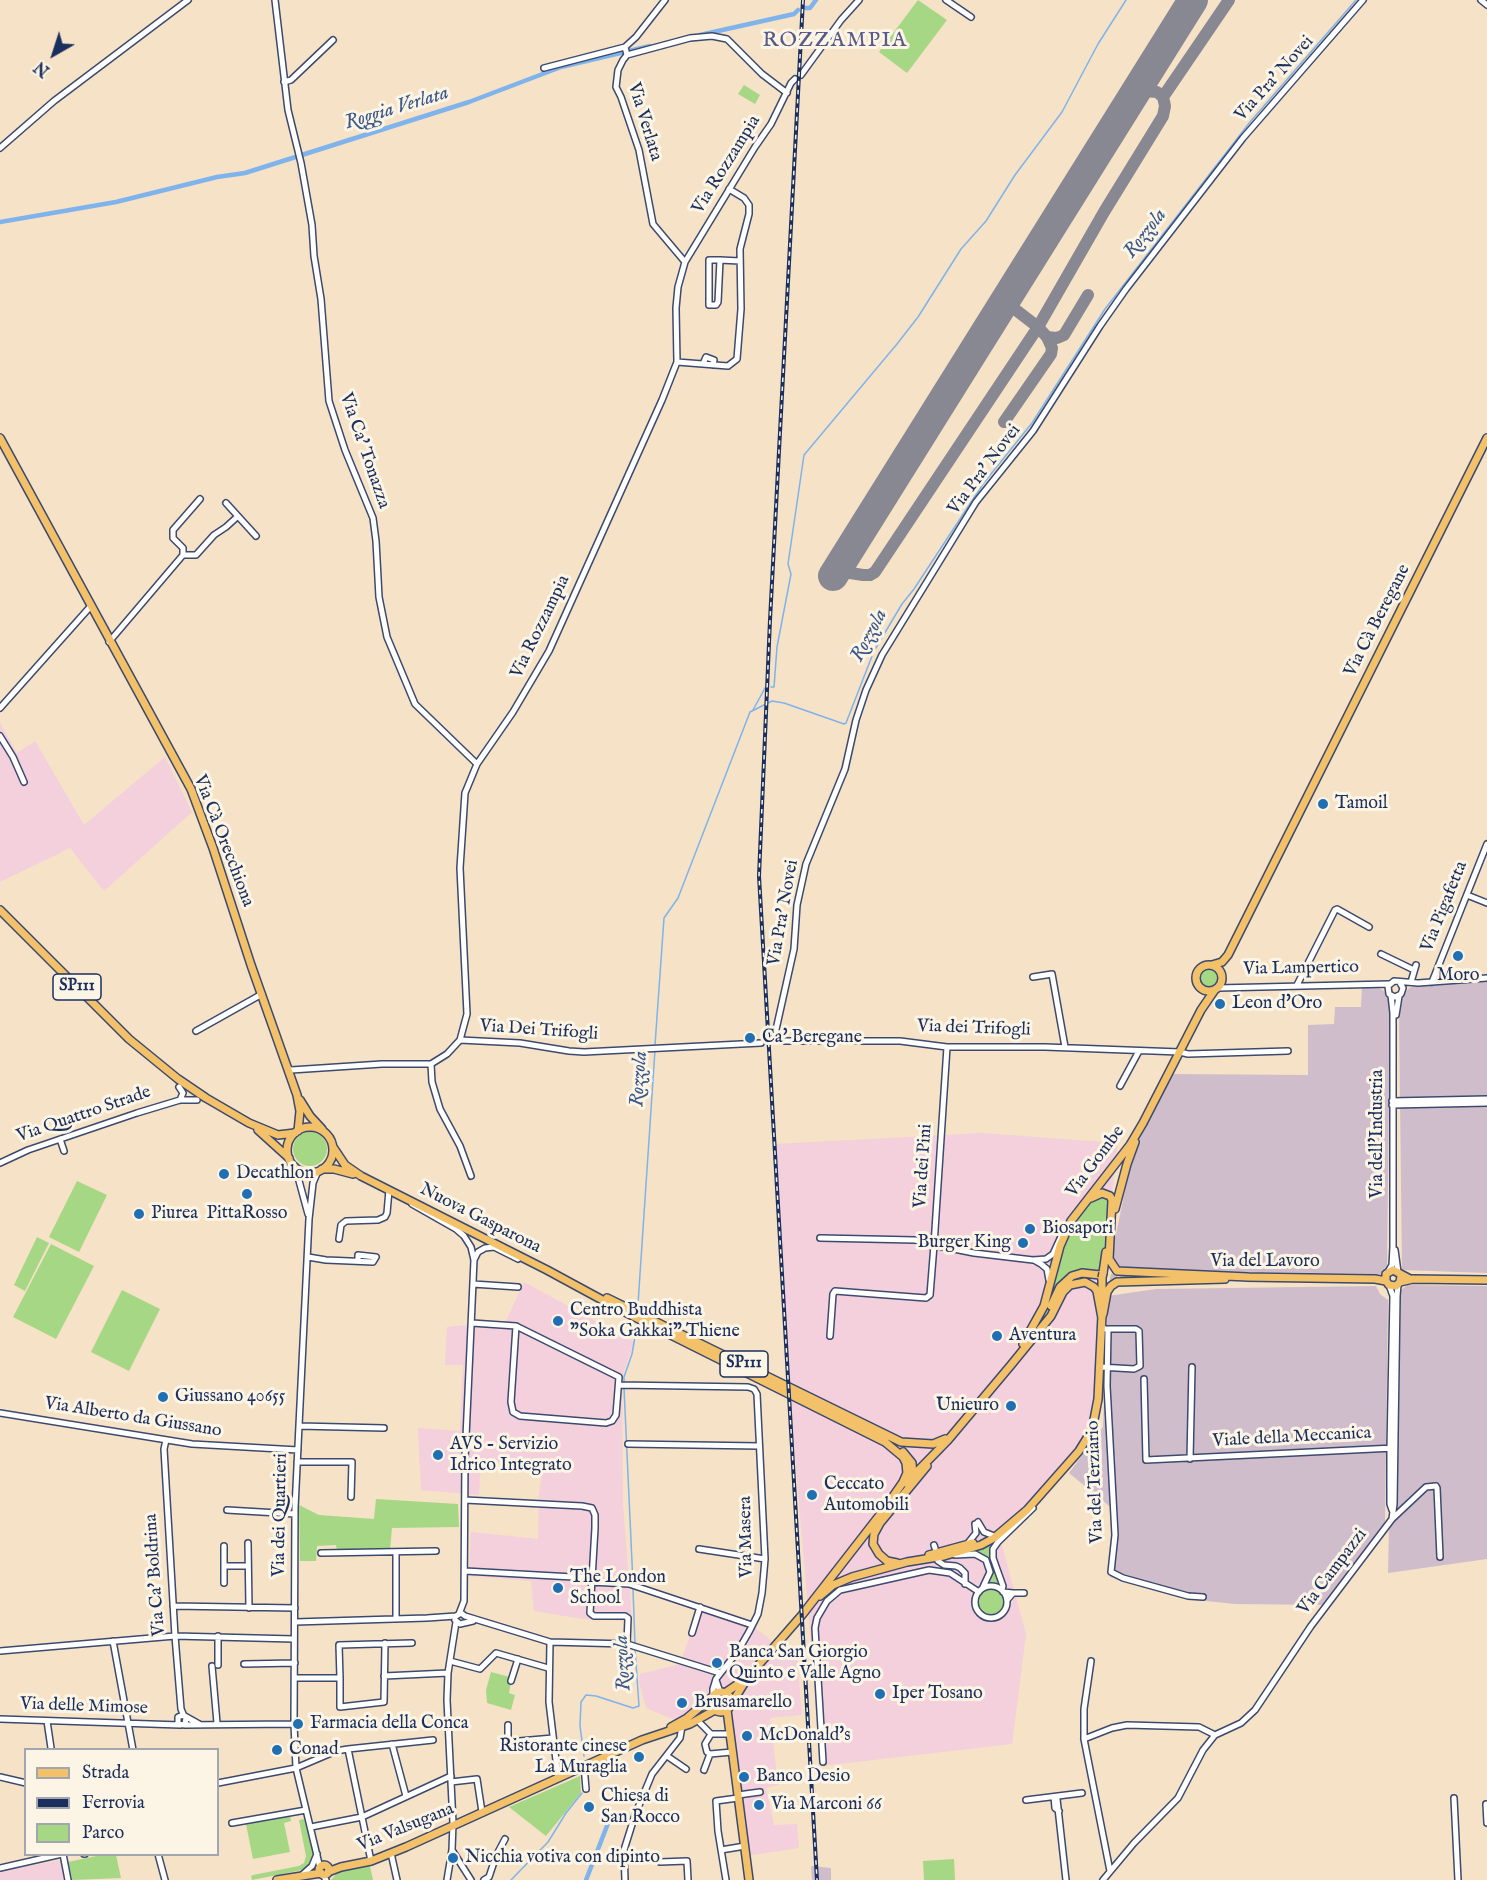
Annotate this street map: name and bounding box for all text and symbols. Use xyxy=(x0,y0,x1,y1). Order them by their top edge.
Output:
north arrow xyxy=(24,24,84,84)
district label: ROZZAMPIA xyxy=(762,29,908,55)
street label: Via Pra' Novei xyxy=(1231,32,1319,126)
text: N xyxy=(31,56,54,80)
street label: Via Verlata xyxy=(622,80,666,164)
water label: Roggia Verlata xyxy=(342,82,452,136)
street label: Via Rozzampia xyxy=(688,112,766,218)
water label: Rozzola xyxy=(1119,204,1173,264)
street label: Via Ca' Tonazza xyxy=(334,390,394,512)
street label: Via Pra' Novei xyxy=(944,421,1026,519)
street label: Via Cà Beregane xyxy=(1340,561,1416,681)
street label: Via Rozzampia xyxy=(507,572,575,682)
water label: Rozzola xyxy=(846,606,894,666)
street label: Via Cà Orecchiona xyxy=(188,772,258,910)
place label: Tamoil xyxy=(1335,793,1388,815)
marker: Tamoil xyxy=(1316,797,1330,811)
street label: Via Pra' Novei xyxy=(764,858,804,968)
street label: Via Pigafetta xyxy=(1417,858,1473,956)
marker: Moro xyxy=(1451,949,1465,963)
street label: Via Lampertico xyxy=(1243,957,1359,981)
place label: Moro xyxy=(1437,965,1479,987)
road number: SP111 xyxy=(53,974,101,1000)
place label: Leon d'Oro xyxy=(1232,993,1322,1015)
marker: Leon d'Oro xyxy=(1213,997,1227,1011)
street label: Via Dei Trifogli xyxy=(479,1016,599,1046)
street label: Via dei Trifogli xyxy=(917,1016,1031,1042)
place label: Ca' Beregane xyxy=(762,1027,862,1049)
marker: Ca' Beregane xyxy=(743,1031,757,1045)
water label: Rozzola xyxy=(626,1050,654,1108)
street label: Via dell'Industria xyxy=(1367,1070,1389,1198)
street label: Via Quattro Strade xyxy=(14,1082,154,1148)
street label: Via Gombe xyxy=(1062,1122,1130,1202)
street label: Via dei Pini xyxy=(910,1123,938,1209)
place label: Decathlon xyxy=(236,1163,314,1185)
marker: Decathlon xyxy=(217,1167,231,1181)
street label: Nuova Gasparona xyxy=(416,1179,544,1259)
marker: PittaRosso xyxy=(240,1187,254,1201)
place label: Piurea xyxy=(151,1203,198,1225)
place label: PittaRosso xyxy=(207,1203,287,1225)
marker: Piurea xyxy=(132,1207,146,1221)
place label: Biosapori xyxy=(1042,1218,1113,1240)
marker: Biosapori xyxy=(1023,1222,1037,1236)
place label: Burger King xyxy=(917,1232,1011,1254)
marker: Burger King xyxy=(1016,1236,1030,1250)
street label: Via del Lavoro xyxy=(1210,1251,1320,1273)
place label: Centro Buddhista "Soka Gakkai" Thiene xyxy=(570,1300,740,1342)
marker: Centro Buddhista "Soka Gakkai" Thiene xyxy=(551,1314,565,1328)
place label: Aventura xyxy=(1009,1325,1076,1347)
marker: Aventura xyxy=(990,1329,1004,1343)
road number: SP111 xyxy=(720,1351,768,1377)
place label: Giussano 40655 xyxy=(175,1386,285,1408)
marker: Giussano 40655 xyxy=(156,1390,170,1404)
street label: Via Alberto da Giussano xyxy=(43,1393,223,1443)
place label: Unieuro xyxy=(936,1395,999,1417)
marker: Unieuro xyxy=(1004,1399,1018,1413)
street label: Via del Terziario xyxy=(1083,1420,1109,1544)
street label: Viale della Meccanica xyxy=(1212,1423,1372,1453)
place label: AVS - Servizio Idrico Integrato xyxy=(450,1434,572,1476)
marker: AVS - Servizio Idrico Integrato xyxy=(431,1448,445,1462)
street label: Via dei Quartieri xyxy=(269,1453,293,1577)
place label: Ceccato Automobili xyxy=(824,1474,909,1516)
marker: Ceccato Automobili xyxy=(805,1488,819,1502)
street label: Via Masera xyxy=(735,1496,759,1578)
street label: Via Ca' Boldrina xyxy=(141,1513,171,1637)
street label: Via Campazzi xyxy=(1294,1525,1372,1619)
place label: The London School xyxy=(570,1567,666,1610)
marker: The London School xyxy=(551,1581,565,1595)
water label: Rozzola xyxy=(611,1634,637,1692)
place label: Banca San Giorgio Quinto e Valle Agno xyxy=(729,1642,881,1684)
marker: Banca San Giorgio Quinto e Valle Agno xyxy=(710,1656,724,1670)
place label: Iper Tosano xyxy=(892,1683,983,1705)
marker: Iper Tosano xyxy=(873,1687,887,1701)
place label: Brusamarello xyxy=(694,1692,792,1714)
street label: Via delle Mimose xyxy=(20,1694,148,1720)
marker: Brusamarello xyxy=(675,1696,689,1710)
place label: Farmacia della Conca xyxy=(310,1713,469,1735)
marker: Farmacia della Conca xyxy=(291,1717,305,1731)
place label: McDonald's xyxy=(759,1725,851,1747)
marker: McDonald's xyxy=(740,1729,754,1743)
place label: Ristorante cinese La Muraglia xyxy=(499,1736,627,1778)
place label: Conad xyxy=(289,1739,338,1761)
marker: Conad xyxy=(270,1743,284,1757)
legend xyxy=(24,1748,219,1856)
marker: Ristorante cinese La Muraglia xyxy=(632,1750,646,1764)
text: Strada xyxy=(82,1762,129,1785)
place label: Banco Desio xyxy=(756,1766,850,1788)
marker: Banco Desio xyxy=(737,1770,751,1784)
place label: Chiesa di San Rocco xyxy=(601,1786,680,1828)
text: Ferrovia xyxy=(82,1792,145,1815)
place label: Via Marconi 66 xyxy=(771,1794,881,1816)
marker: Via Marconi 66 xyxy=(752,1798,766,1812)
street label: Via Valsugana xyxy=(355,1799,457,1857)
marker: Chiesa di San Rocco xyxy=(582,1800,596,1814)
text: Parco xyxy=(82,1822,124,1845)
place label: Nicchia votiva con dipinto xyxy=(465,1847,660,1869)
marker: Nicchia votiva con dipinto xyxy=(446,1851,460,1865)

